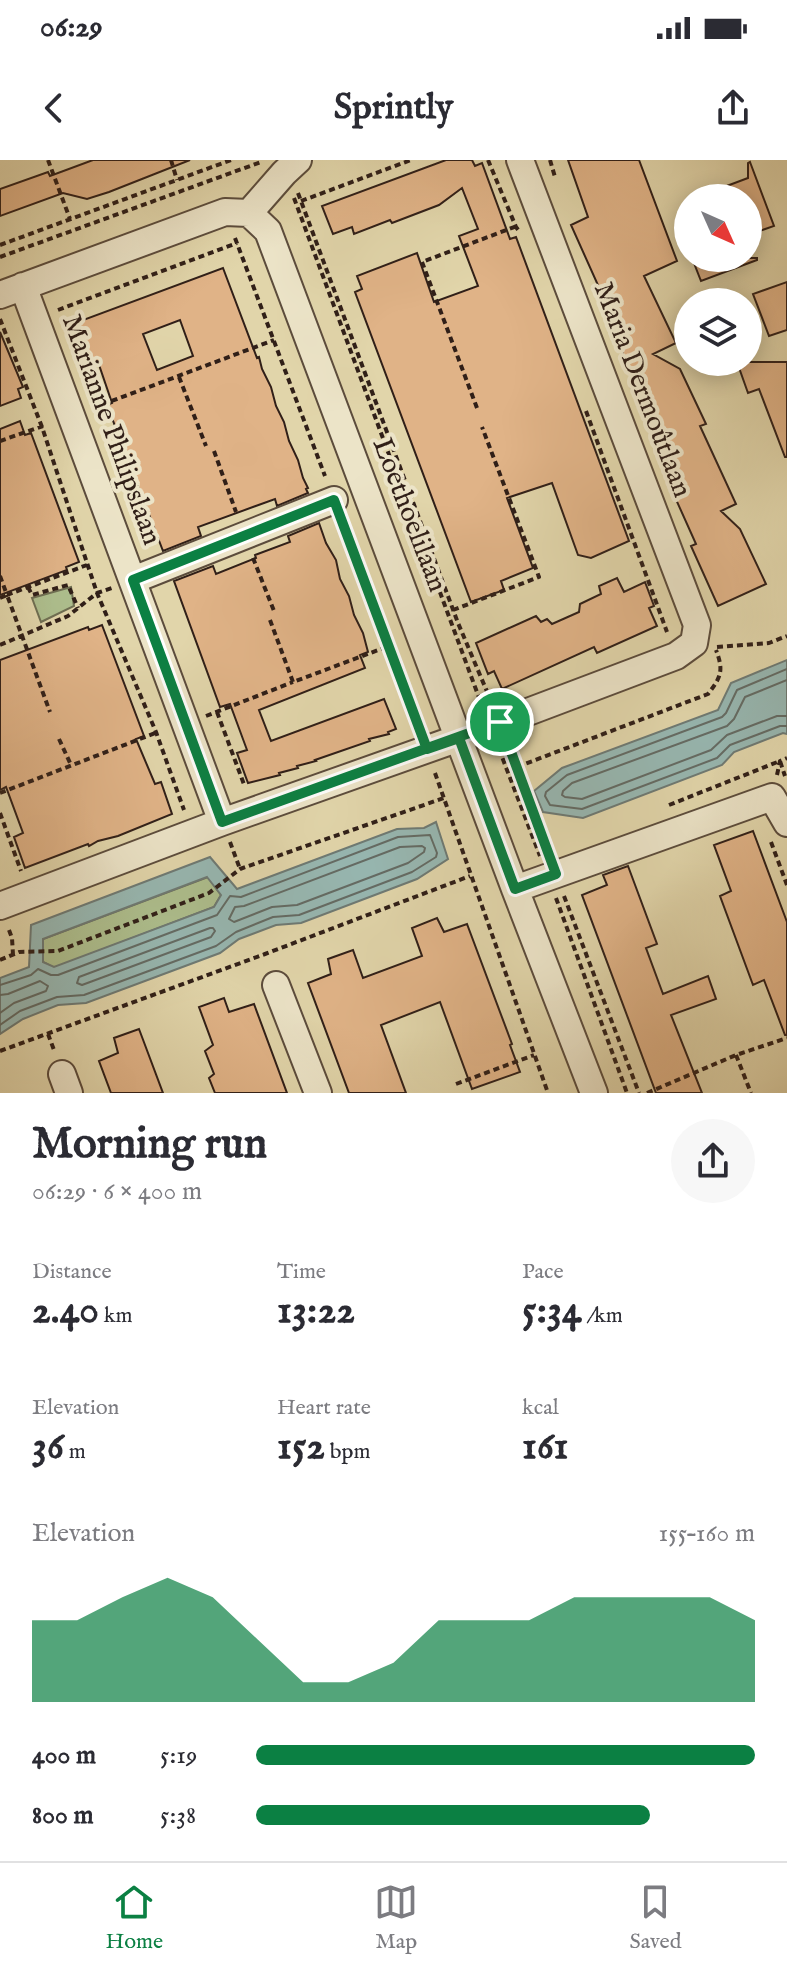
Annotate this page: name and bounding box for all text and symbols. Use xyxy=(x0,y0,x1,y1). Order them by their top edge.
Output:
text: 06:29 xyxy=(40,9,102,47)
text: Sprintly xyxy=(334,85,453,131)
icon: back xyxy=(32,86,76,130)
icon: share xyxy=(711,86,755,130)
north arrow xyxy=(674,184,762,272)
map controls xyxy=(674,184,762,376)
street label: Maria Dermoûtlaan xyxy=(585,278,699,503)
button: layers xyxy=(674,288,762,376)
street label: Marianne Philipslaan xyxy=(53,310,169,550)
street label: Loethoelilaan xyxy=(364,433,454,597)
pin xyxy=(466,688,534,756)
icon: arrive xyxy=(478,700,522,744)
text: Morning run xyxy=(32,1117,267,1173)
button: share xyxy=(671,1119,755,1203)
text: 06:29 · 6 × 400 m xyxy=(32,1175,202,1208)
text: Distance xyxy=(32,1258,112,1286)
text: Time xyxy=(277,1258,326,1286)
text: Pace xyxy=(522,1258,564,1286)
text: 2.40 xyxy=(32,1286,99,1337)
text: 13:22 xyxy=(277,1286,355,1337)
text: 5:34 xyxy=(522,1286,582,1337)
text: km xyxy=(99,1302,132,1330)
text: /km xyxy=(582,1302,623,1330)
text: Elevation xyxy=(32,1394,119,1422)
text: Heart rate xyxy=(277,1394,371,1422)
text: kcal xyxy=(522,1394,559,1422)
text: 36 xyxy=(32,1422,64,1473)
text: 152 xyxy=(277,1422,325,1473)
text: 161 xyxy=(522,1422,568,1473)
text: m xyxy=(64,1438,86,1466)
text: bpm xyxy=(325,1438,370,1466)
text: Elevation xyxy=(32,1517,135,1550)
text: 155–160 m xyxy=(659,1517,755,1550)
text: 400 m xyxy=(32,1739,96,1772)
text: 5:19 xyxy=(160,1739,197,1772)
text: 800 m xyxy=(32,1799,94,1832)
text: 5:38 xyxy=(160,1799,196,1832)
tab: Home xyxy=(106,1880,163,1956)
tab: Map xyxy=(374,1880,418,1956)
tab: Saved xyxy=(629,1880,681,1956)

